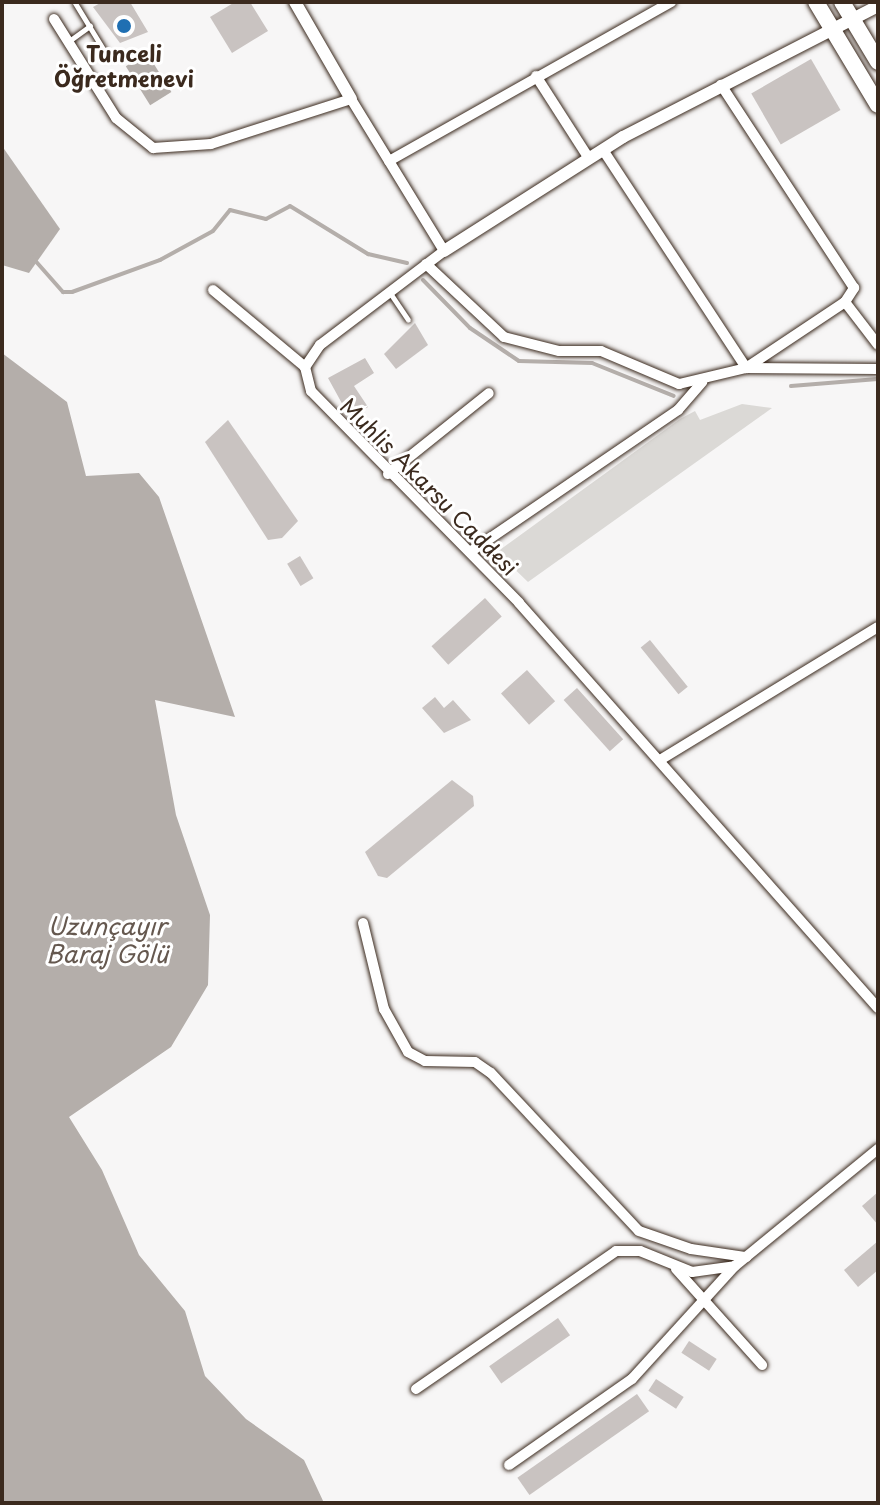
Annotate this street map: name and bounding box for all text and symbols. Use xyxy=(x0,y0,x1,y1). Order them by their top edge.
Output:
marker: Tunceli Öğretmenevi xyxy=(115,17,133,35)
place label: Tunceli Öğretmenevi xyxy=(54,39,194,90)
street label: Muhlis Akarsu Caddesi xyxy=(336,392,524,580)
water label: Uzunçayır Baraj Gölü xyxy=(45,912,169,968)

